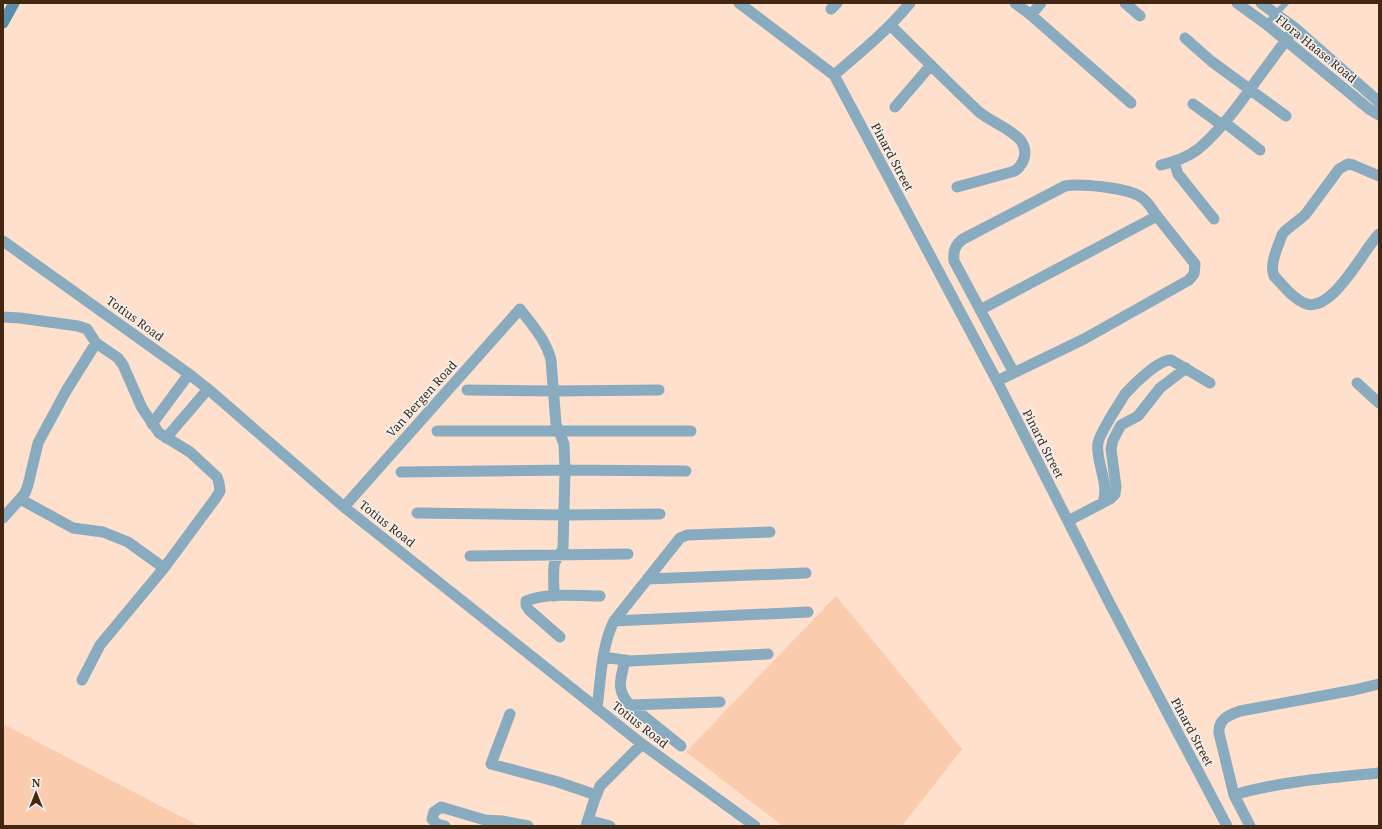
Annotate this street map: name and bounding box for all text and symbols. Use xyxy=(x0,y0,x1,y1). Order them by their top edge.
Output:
street label: Flora Haase Road xyxy=(1272,11,1361,87)
street label: Pinard Street xyxy=(867,120,918,194)
street label: Totius Road xyxy=(103,292,168,345)
street label: Van Bergen Road xyxy=(383,356,461,441)
street label: Pinard Street xyxy=(1019,406,1068,481)
street label: Totius Road xyxy=(356,496,419,551)
street label: Pinard Street xyxy=(1167,695,1218,769)
street label: Totius Road xyxy=(609,697,672,752)
north arrow xyxy=(16,773,56,813)
text: N xyxy=(32,775,41,790)

